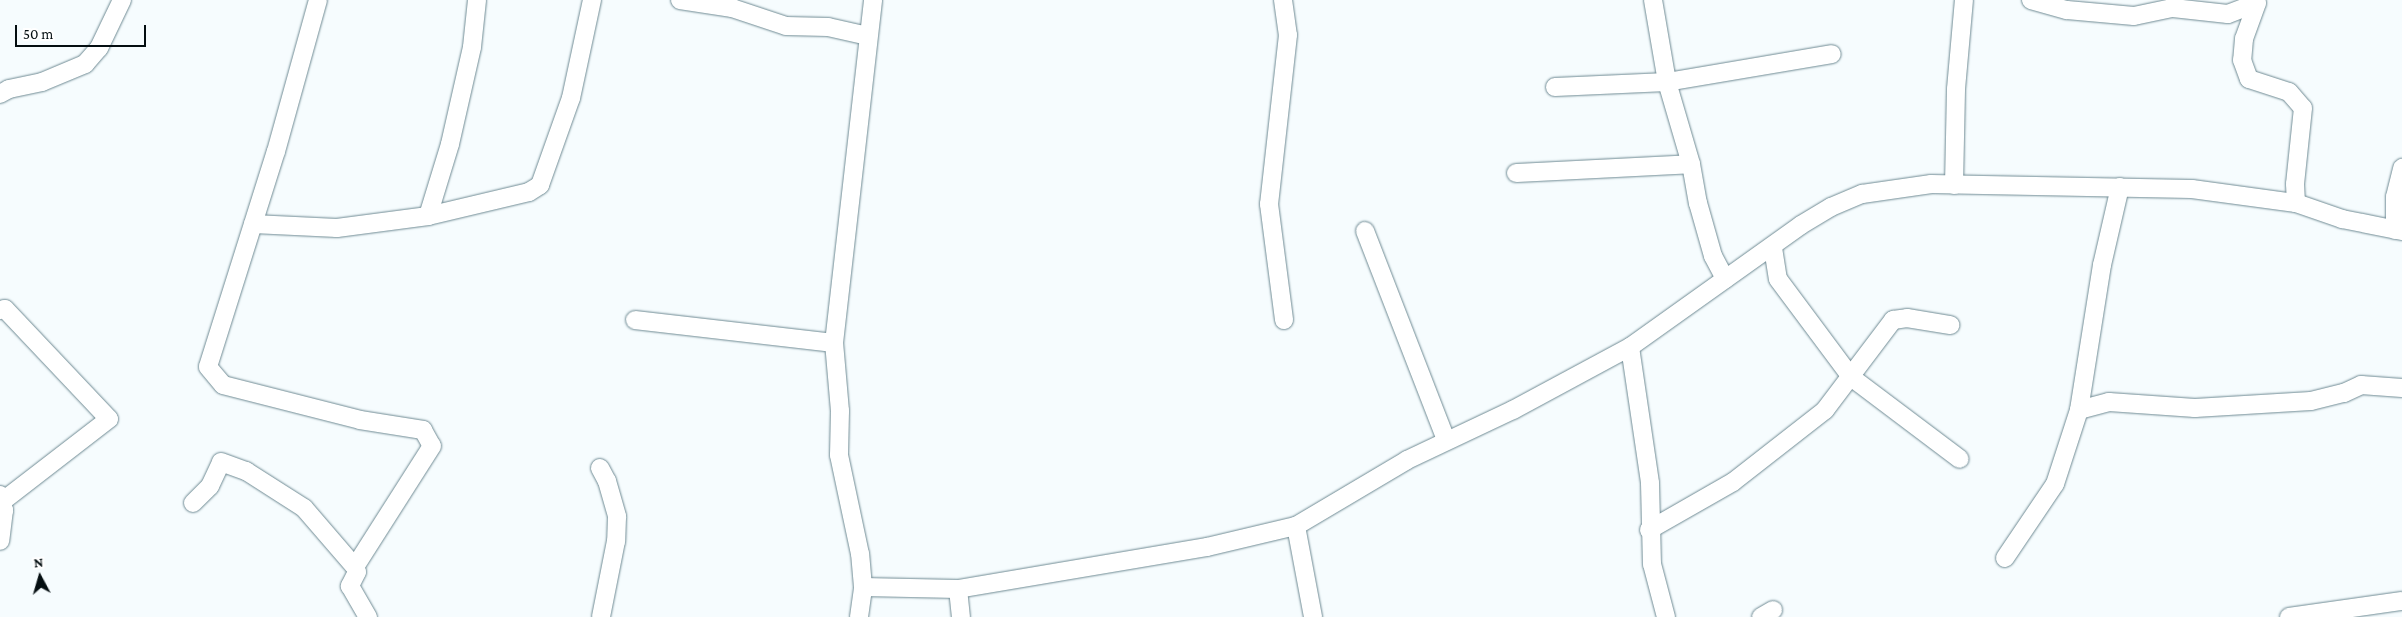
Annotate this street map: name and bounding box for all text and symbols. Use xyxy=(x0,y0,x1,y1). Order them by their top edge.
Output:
scale bar xyxy=(18,15,149,47)
text: 50 m xyxy=(23,26,53,42)
north arrow xyxy=(15,552,65,602)
text: N xyxy=(33,554,44,571)

